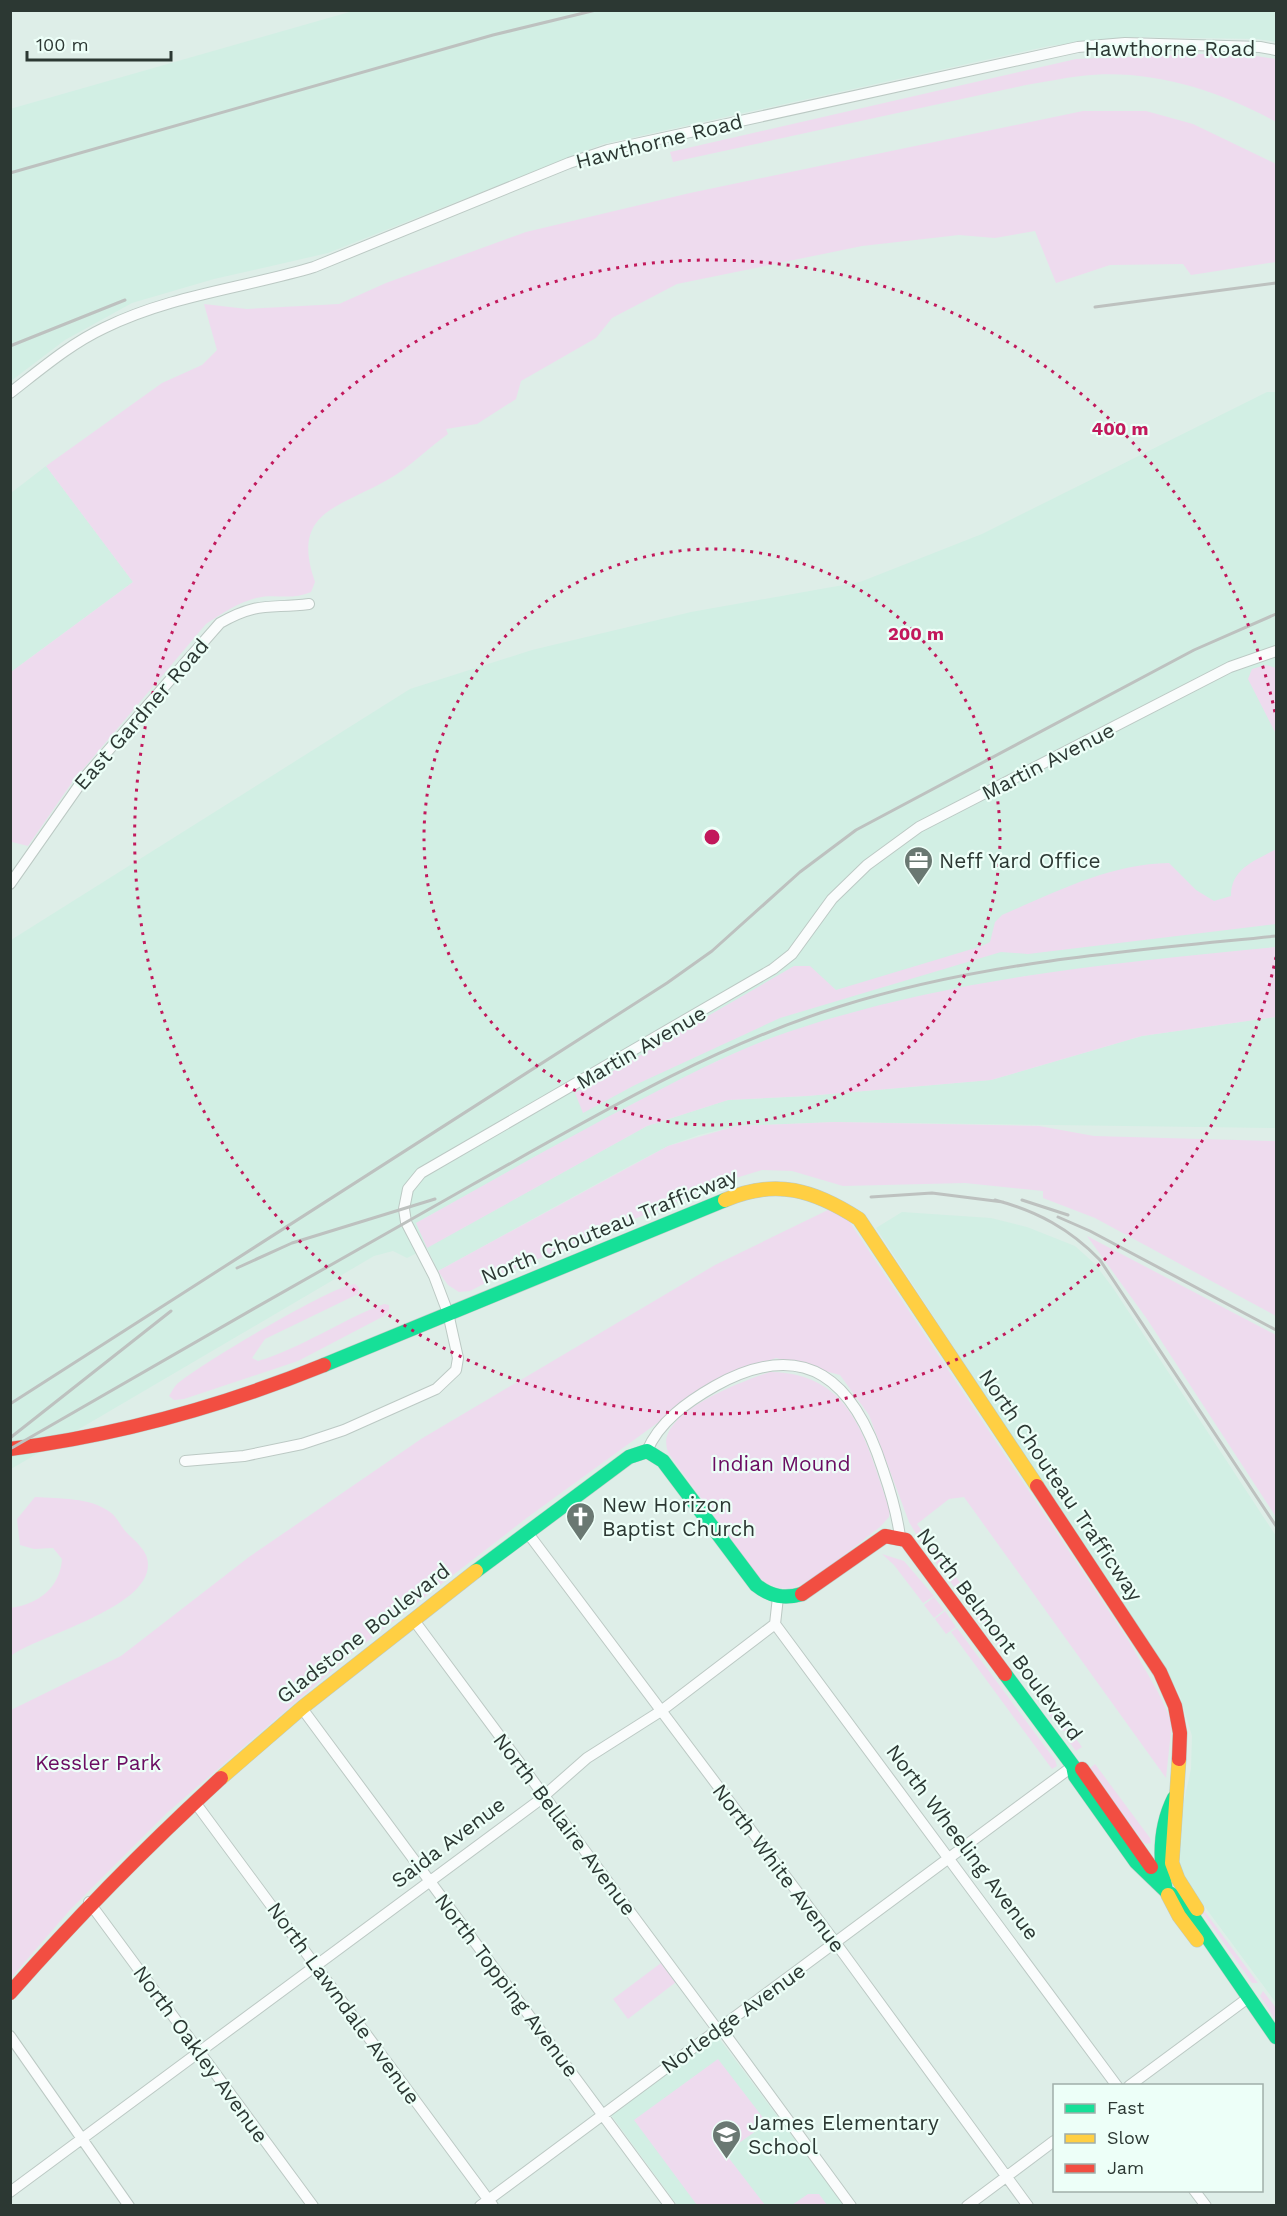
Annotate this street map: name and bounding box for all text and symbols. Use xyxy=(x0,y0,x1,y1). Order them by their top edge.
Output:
scale bar xyxy=(27,24,171,62)
text: 100 m xyxy=(36,34,89,55)
street label: Hawthorne Road xyxy=(1084,36,1256,61)
street label: Hawthorne Road xyxy=(573,108,745,174)
text: 400 m xyxy=(1092,418,1148,439)
text: 200 m xyxy=(888,623,944,644)
street label: East Gardner Road xyxy=(68,633,214,795)
street label: Martin Avenue xyxy=(977,717,1119,805)
centre of rings xyxy=(702,827,722,847)
office icon: Neff Yard Office xyxy=(902,844,934,886)
place label: Neff Yard Office xyxy=(939,848,1101,873)
street label: Martin Avenue xyxy=(572,1000,710,1094)
street label: North Chouteau Trafficway xyxy=(477,1163,741,1289)
street label: North Chouteau Trafficway xyxy=(974,1364,1148,1606)
park label: Indian Mound xyxy=(711,1451,851,1476)
place label: New Horizon Baptist Church xyxy=(602,1492,755,1541)
church icon: New Horizon Baptist Church xyxy=(565,1500,597,1542)
street label: North Belmont Boulevard xyxy=(912,1523,1088,1745)
street label: Gladstone Boulevard xyxy=(271,1558,455,1708)
street label: North Bellaire Avenue xyxy=(488,1728,642,1920)
street label: North Wheeling Avenue xyxy=(881,1739,1045,1945)
park label: Kessler Park xyxy=(35,1750,161,1775)
street label: North White Avenue xyxy=(707,1779,851,1957)
street label: Saida Avenue xyxy=(386,1791,510,1893)
street label: North Topping Avenue xyxy=(430,1888,584,2082)
street label: North Lawndale Avenue xyxy=(262,1897,426,2109)
street label: Norledge Avenue xyxy=(656,1957,810,2079)
street label: North Oakley Avenue xyxy=(128,1960,274,2148)
legend xyxy=(1053,2084,1263,2192)
text: Fast xyxy=(1107,2097,1145,2118)
place label: James Elementary School xyxy=(748,2110,939,2159)
school or university icon: James Elementary School xyxy=(711,2118,743,2160)
text: Slow xyxy=(1107,2127,1150,2148)
text: Jam xyxy=(1107,2157,1144,2178)

